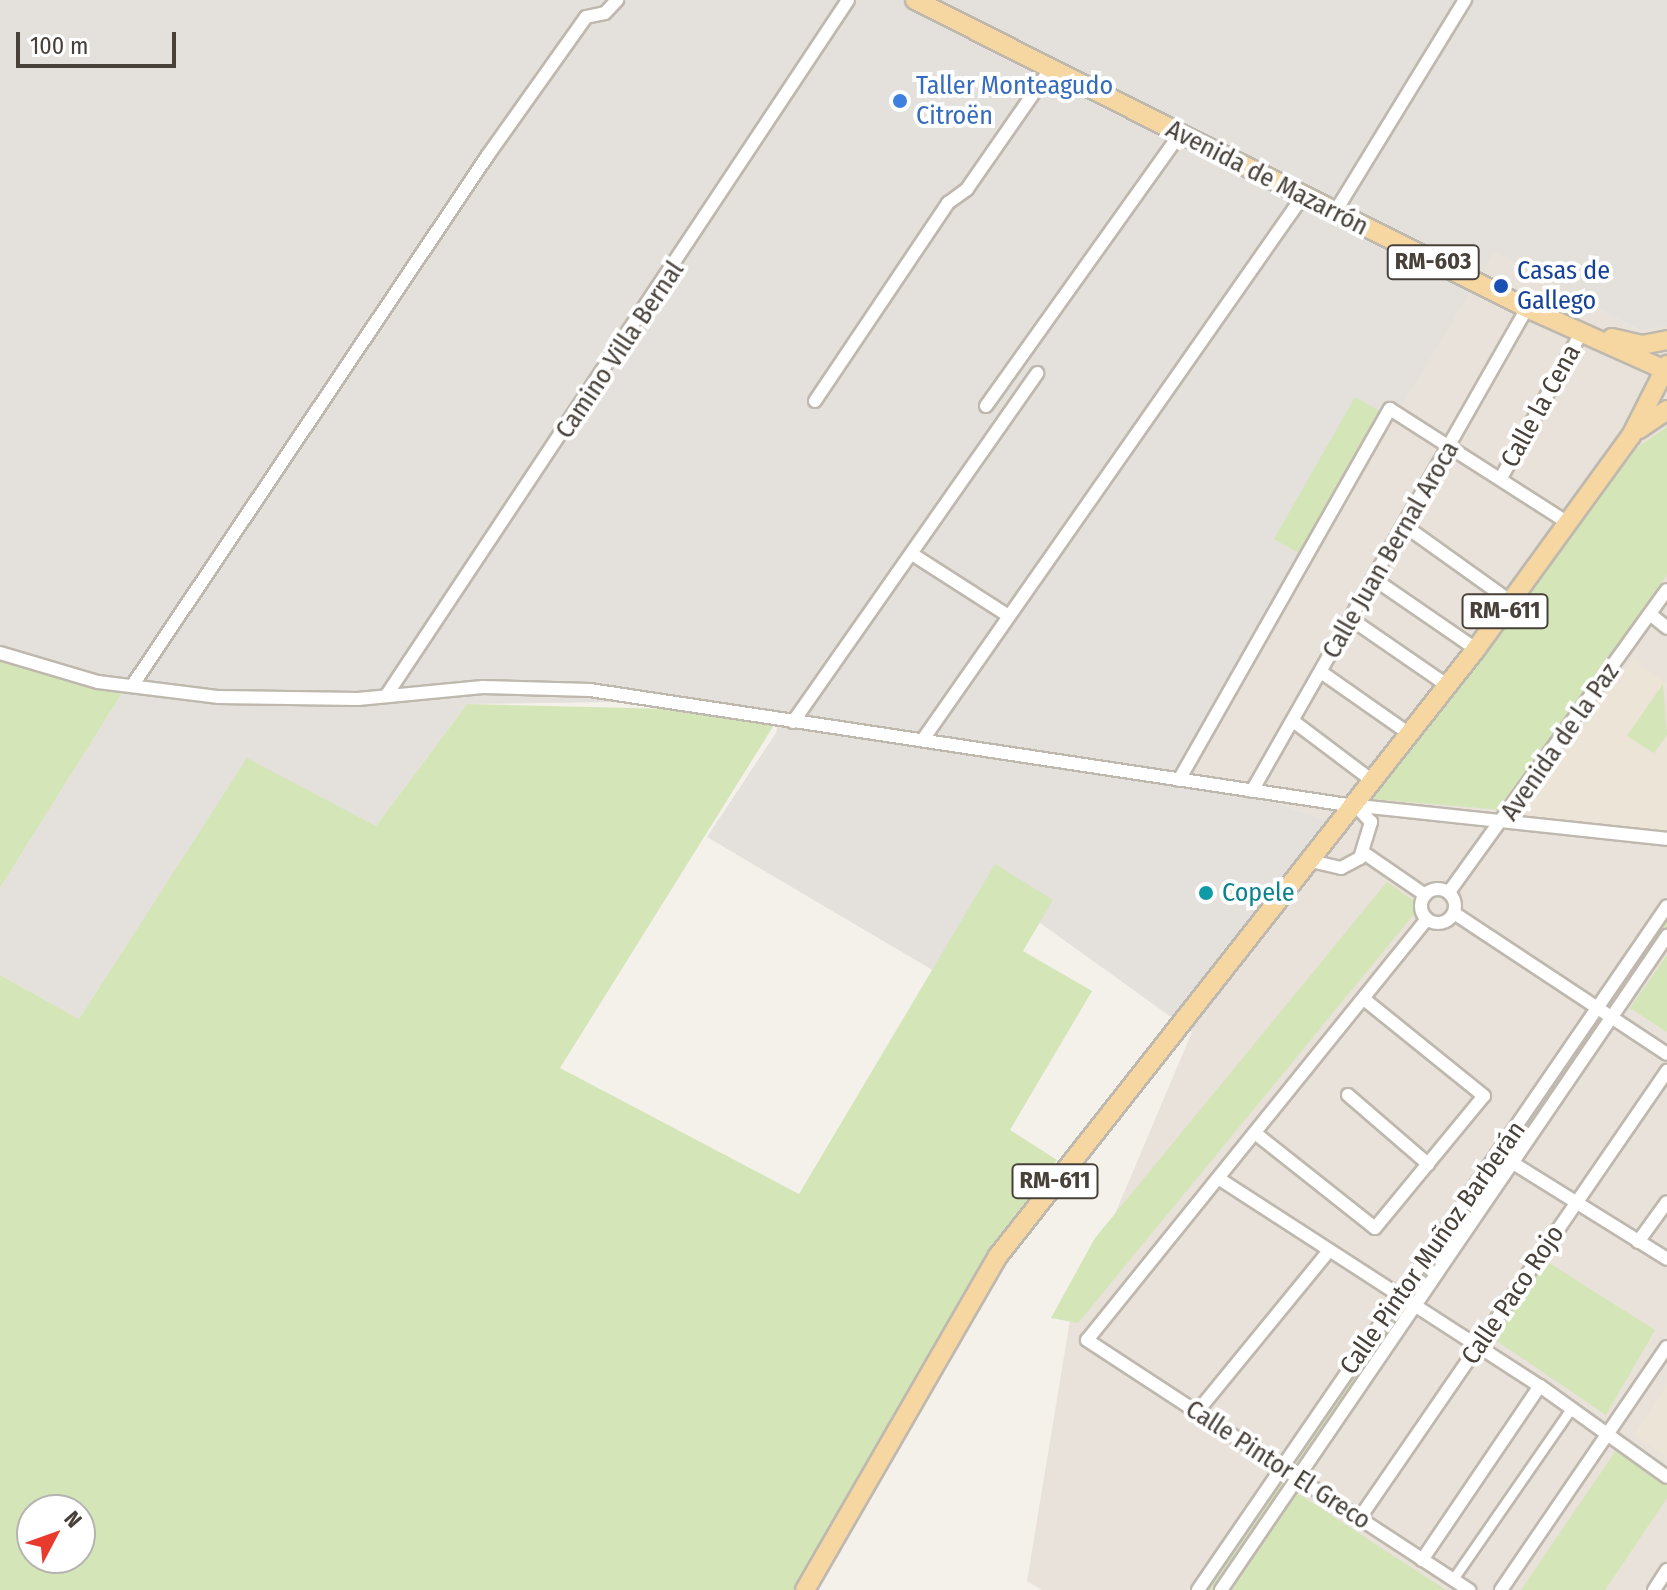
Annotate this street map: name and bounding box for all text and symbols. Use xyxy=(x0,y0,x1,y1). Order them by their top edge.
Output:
scale bar xyxy=(20,16,180,66)
text: 100 m xyxy=(30,32,88,60)
place label: Taller Monteagudo Citroën xyxy=(916,70,1113,132)
marker: Taller Monteagudo Citroën xyxy=(891,92,909,110)
street label: Avenida de Mazarrón xyxy=(1161,114,1373,242)
road number: RM-603 xyxy=(1385,242,1481,282)
street label: Camino Villa Bernal xyxy=(549,255,691,445)
place label: Casas de Gallego xyxy=(1517,255,1610,316)
marker: Casas de Gallego xyxy=(1492,277,1510,295)
street label: Calle la Cena xyxy=(1495,339,1587,473)
street label: Calle Juan Bernal Aroca xyxy=(1316,436,1466,664)
road number: RM-611 xyxy=(1461,591,1549,631)
street label: Avenida de la Paz xyxy=(1494,657,1626,827)
place label: Copele xyxy=(1222,877,1295,909)
marker: Copele xyxy=(1197,884,1215,902)
street label: Calle Pintor Muñoz Barberán xyxy=(1334,1115,1532,1381)
road number: RM-611 xyxy=(1011,1161,1099,1201)
street label: Calle Paco Rojo xyxy=(1455,1220,1571,1370)
street label: Calle Pintor El Greco xyxy=(1180,1394,1376,1536)
north arrow xyxy=(16,1494,96,1574)
text: N xyxy=(58,1505,87,1533)

